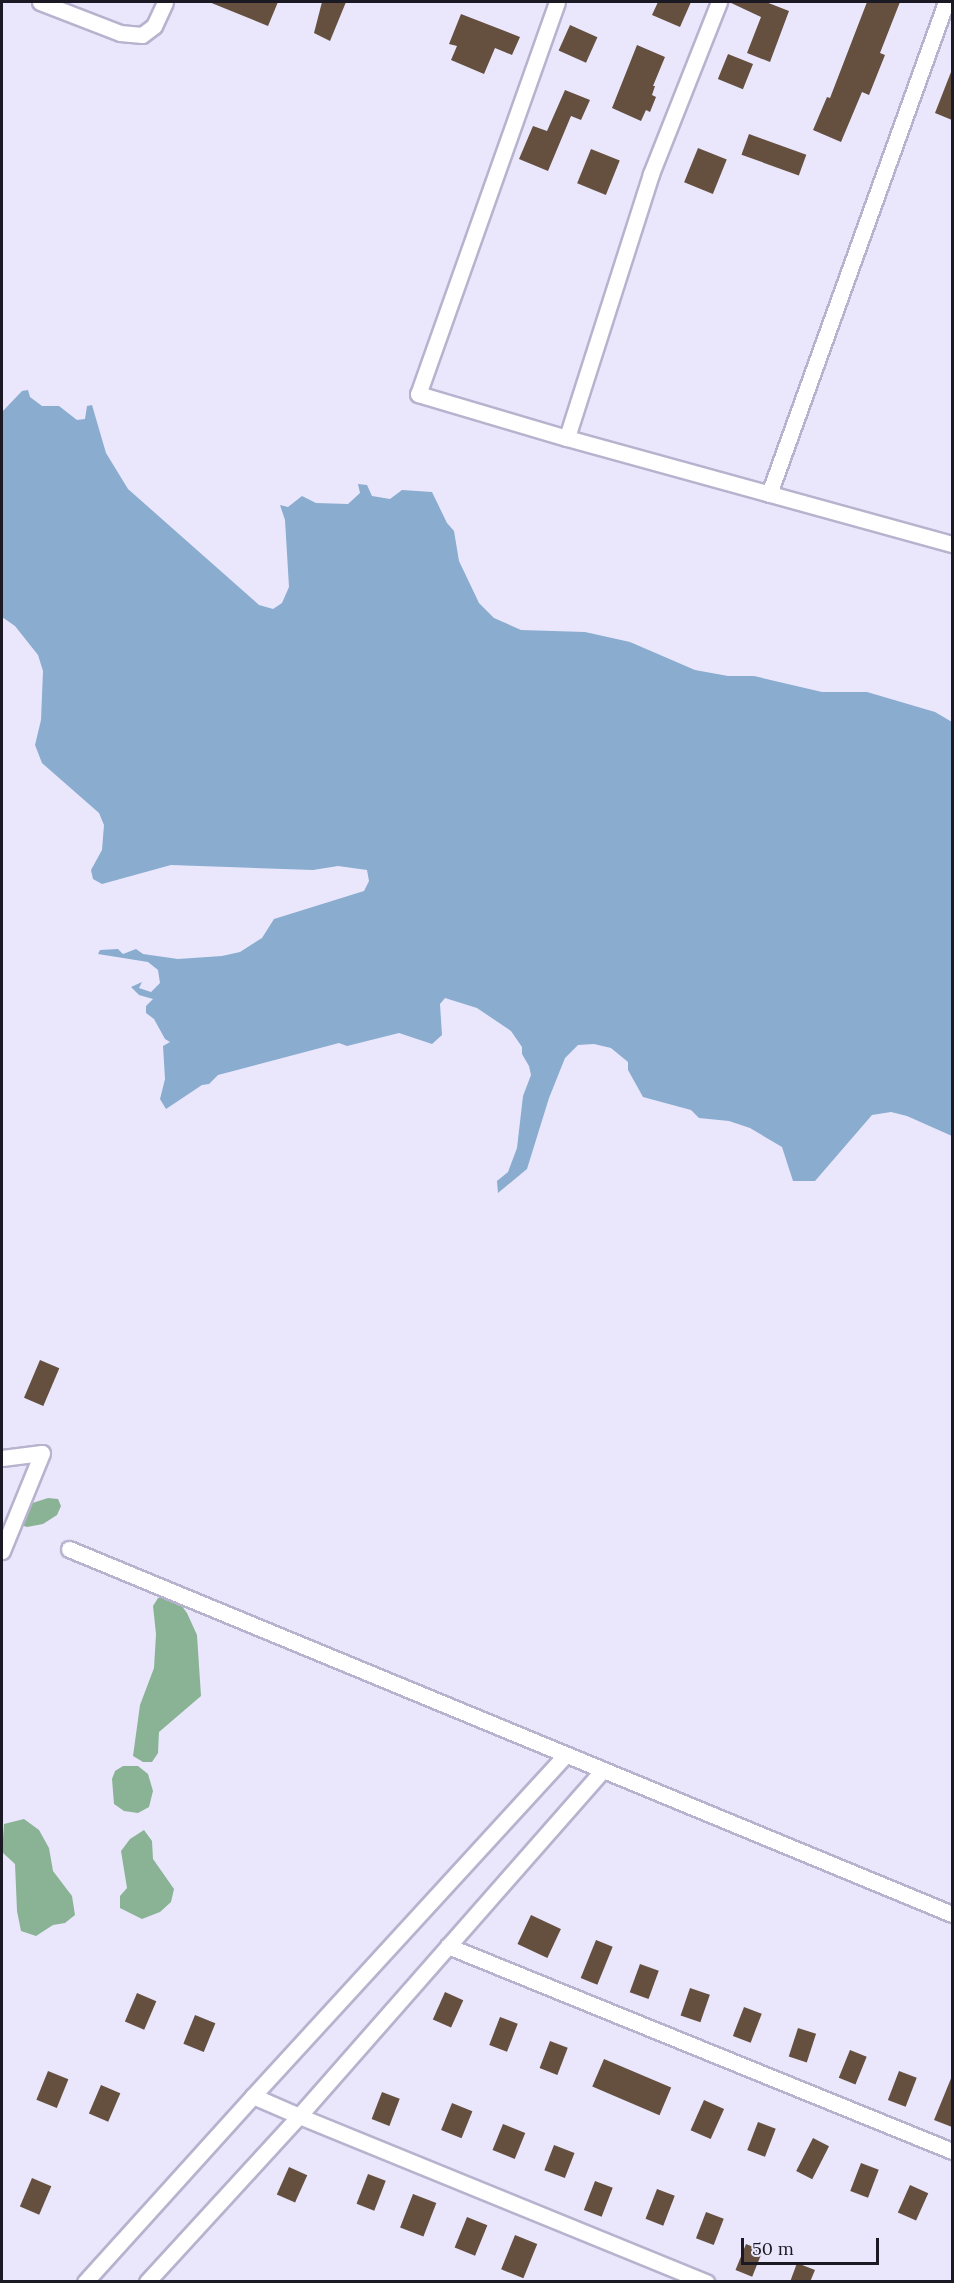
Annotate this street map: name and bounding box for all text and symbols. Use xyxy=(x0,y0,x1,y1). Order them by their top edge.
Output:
scale bar xyxy=(744,2226,882,2264)
text: 50 m xyxy=(752,2237,794,2260)

